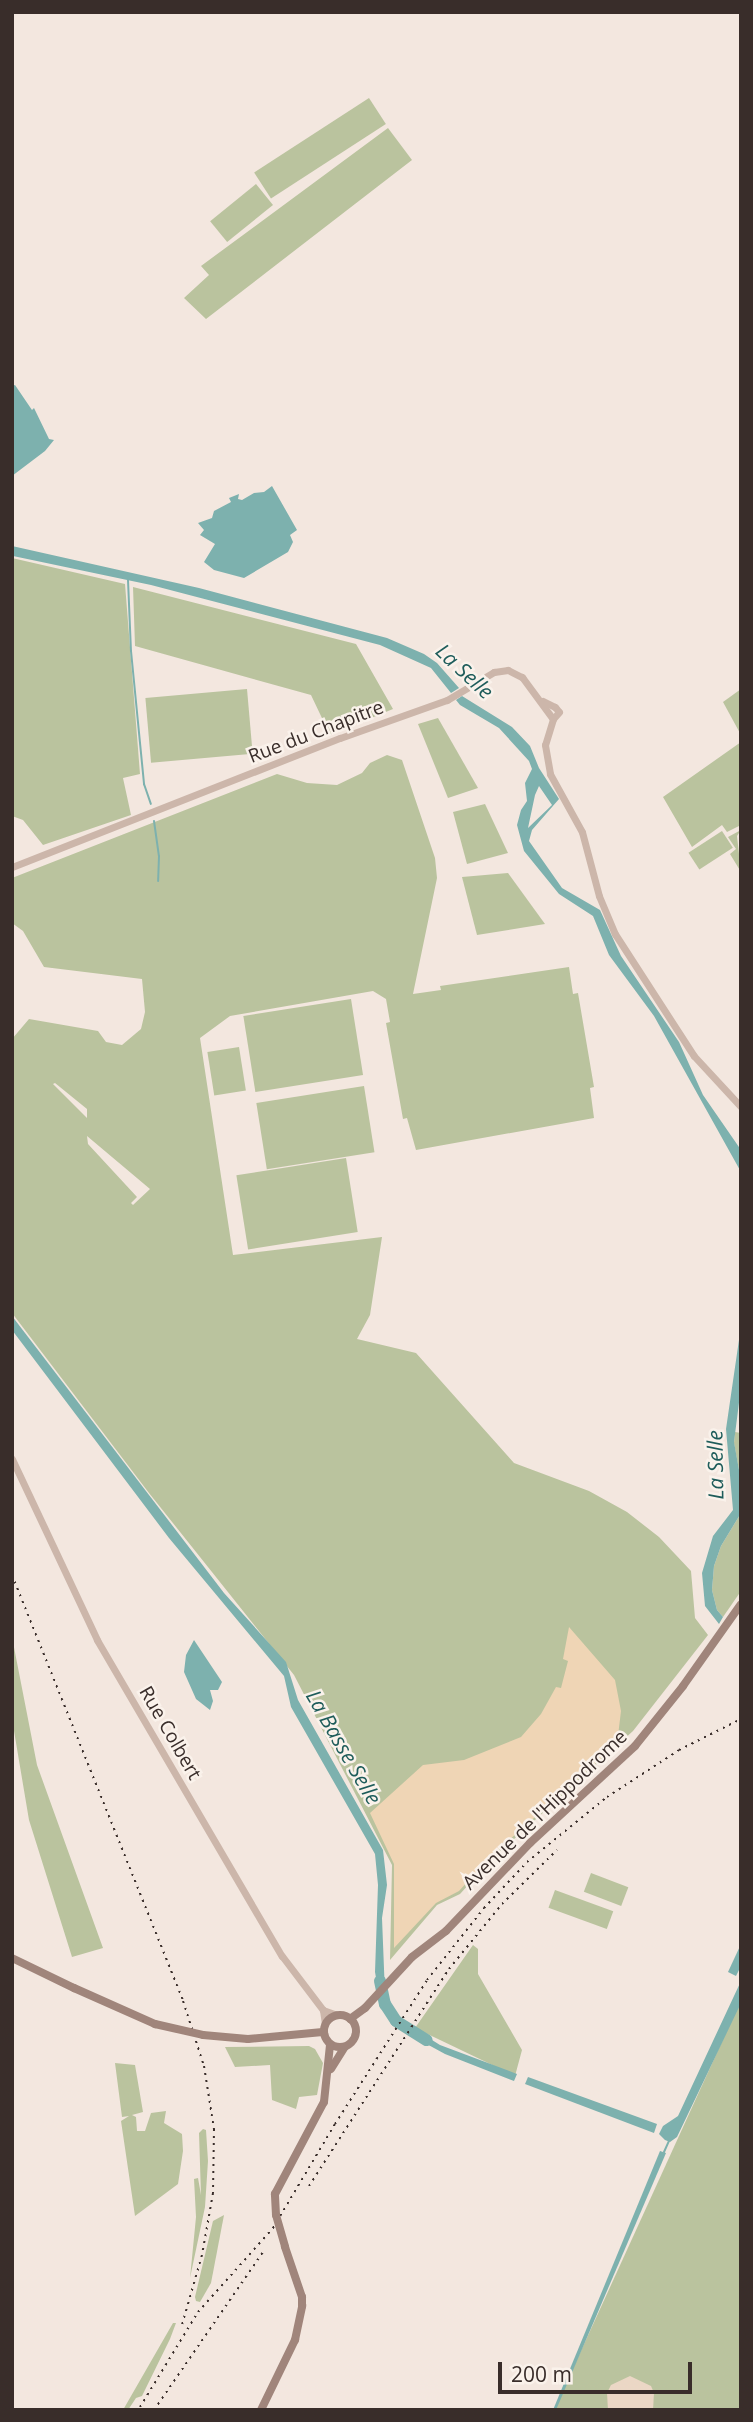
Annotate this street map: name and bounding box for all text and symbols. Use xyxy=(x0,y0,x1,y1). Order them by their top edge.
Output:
water label: La Selle xyxy=(431,638,499,704)
street label: Rue du Chapitre xyxy=(245,696,387,768)
water label: La Selle xyxy=(702,1430,728,1500)
street label: Rue Colbert xyxy=(134,1682,206,1784)
water label: La Basse Selle xyxy=(301,1685,387,1809)
street label: Avenue de l'Hippodrome xyxy=(458,1725,632,1895)
scale bar xyxy=(501,2348,695,2392)
text: 200 m xyxy=(511,2360,572,2388)

